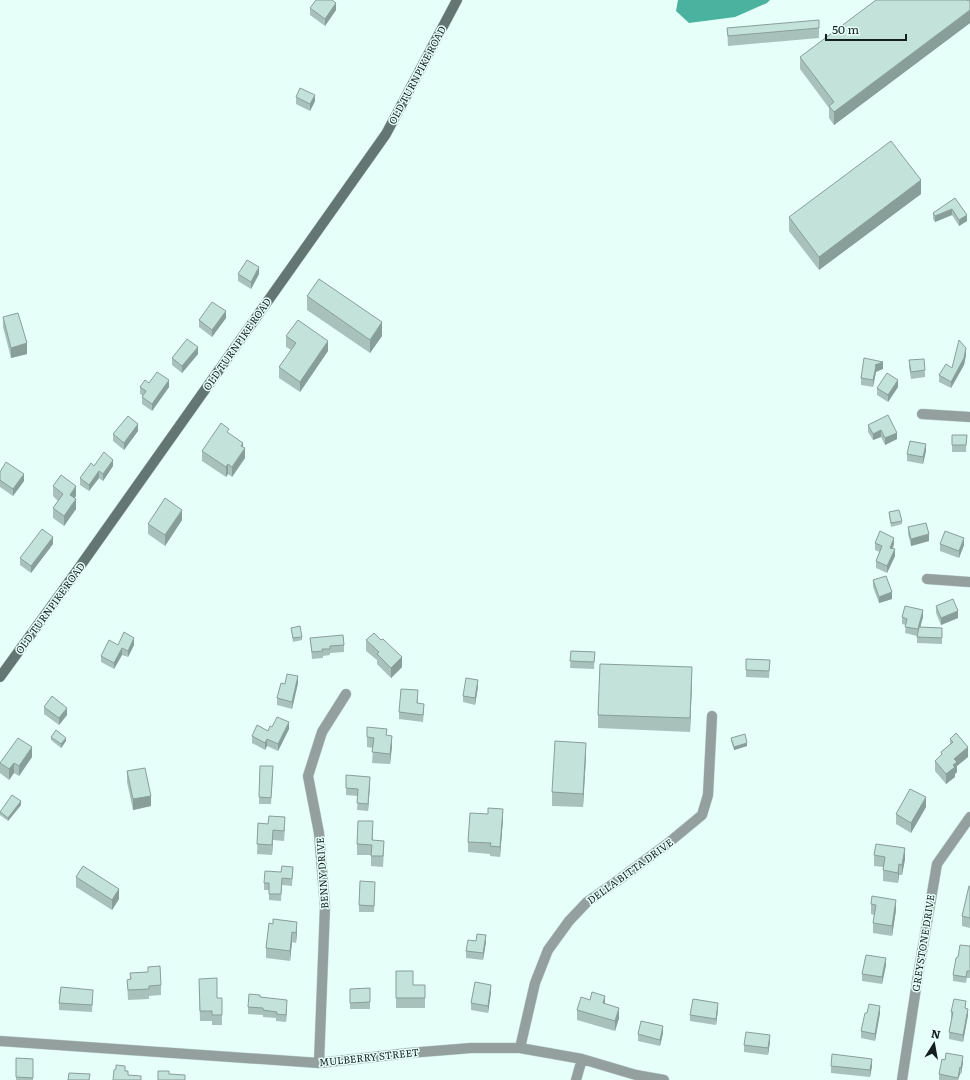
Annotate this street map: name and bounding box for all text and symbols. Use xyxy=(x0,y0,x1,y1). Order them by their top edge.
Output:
scale bar xyxy=(826,16,906,42)
text: 50 m xyxy=(832,20,859,38)
street label: OLD TURNPIKE ROAD xyxy=(384,23,449,127)
street label: OLD TURNPIKE ROAD xyxy=(199,294,274,393)
street label: OLD TURNPIKE ROAD xyxy=(11,559,88,657)
street label: DELLA BITTA DRIVE xyxy=(584,834,676,907)
street label: BENNY DRIVE xyxy=(312,837,331,909)
street label: GREYSTONE DRIVE xyxy=(907,893,938,992)
north arrow xyxy=(914,1024,954,1064)
text: N xyxy=(930,1024,942,1042)
street label: MULBERRY STREET xyxy=(318,1044,420,1069)

